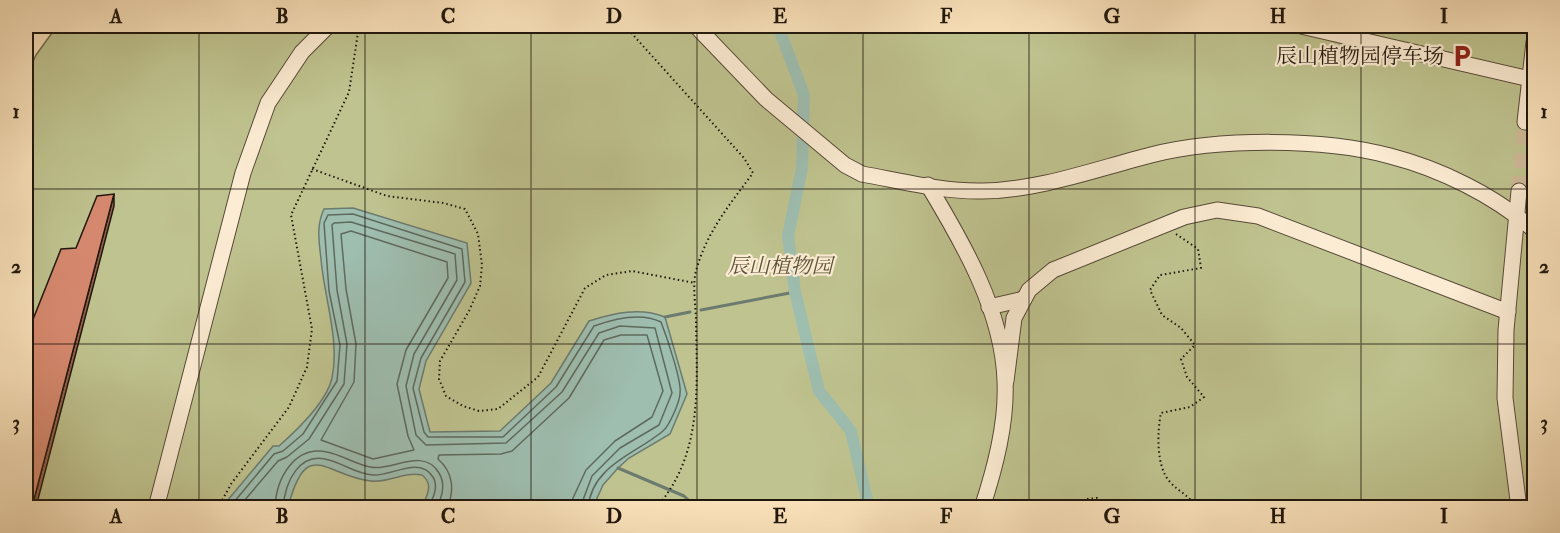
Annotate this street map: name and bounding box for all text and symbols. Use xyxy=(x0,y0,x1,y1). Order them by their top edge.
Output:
text: A xyxy=(109,4,123,29)
text: B xyxy=(275,4,289,29)
text: C xyxy=(441,4,455,29)
text: D xyxy=(606,4,622,29)
text: E xyxy=(773,4,788,29)
text: F xyxy=(940,4,953,29)
text: G xyxy=(1104,4,1121,29)
text: H xyxy=(1270,4,1286,29)
text: I xyxy=(1440,4,1448,29)
place label: 辰山植物园停车场 xyxy=(1276,43,1444,70)
parking icon: 辰山植物园停车场 xyxy=(1449,43,1475,69)
text: 1 xyxy=(12,99,20,124)
text: 1 xyxy=(1540,99,1548,124)
park label: 辰山植物园 xyxy=(728,253,835,280)
text: 2 xyxy=(11,254,21,279)
text: 2 xyxy=(1539,254,1549,279)
text: 3 xyxy=(12,410,20,435)
text: 3 xyxy=(1540,410,1548,435)
text: A xyxy=(109,504,123,529)
text: B xyxy=(275,504,289,529)
text: C xyxy=(441,504,455,529)
text: D xyxy=(606,504,622,529)
text: E xyxy=(773,504,788,529)
text: F xyxy=(940,504,953,529)
text: G xyxy=(1104,504,1121,529)
text: H xyxy=(1270,504,1286,529)
text: I xyxy=(1440,504,1448,529)

